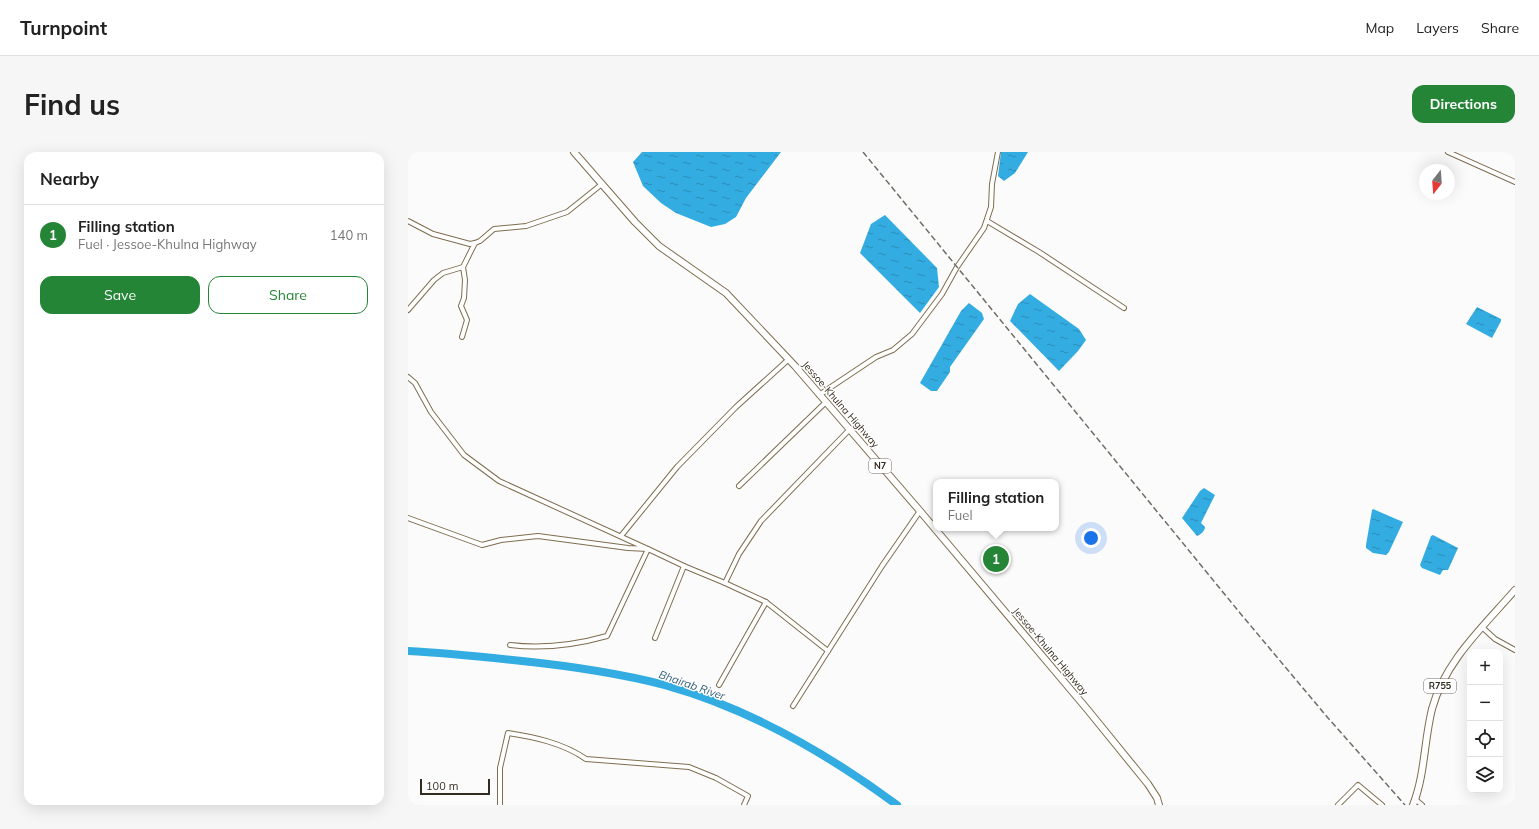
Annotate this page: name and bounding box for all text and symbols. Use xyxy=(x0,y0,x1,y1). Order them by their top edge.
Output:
text: Turnpoint xyxy=(20,16,107,40)
text: Map xyxy=(1365,19,1394,37)
text: Layers xyxy=(1416,19,1459,37)
text: Share xyxy=(1481,19,1519,37)
button: Directions xyxy=(1412,85,1515,123)
text: Find us xyxy=(24,87,120,122)
north arrow xyxy=(1419,164,1455,200)
text: Nearby xyxy=(40,168,99,189)
text: Filling station xyxy=(78,217,175,236)
text: 1 xyxy=(49,227,57,243)
text: 140 m xyxy=(330,227,368,243)
text: Fuel · Jessoe-Khulna Highway xyxy=(78,236,257,252)
button: Save xyxy=(40,276,200,314)
button: Share xyxy=(208,276,368,314)
street label: Jessoe-Khulna Highway xyxy=(799,358,882,451)
road number: N7 xyxy=(869,459,891,473)
popup xyxy=(933,479,1059,531)
text: Filling station xyxy=(948,488,1044,507)
text: Fuel xyxy=(948,507,972,523)
your location xyxy=(1081,528,1101,548)
pin: 1 xyxy=(983,544,1009,574)
street label: Jessoe-Khulna Highway xyxy=(1010,605,1092,698)
map controls xyxy=(1467,649,1503,793)
button: + xyxy=(1467,649,1503,685)
water label: Bhairab River xyxy=(657,667,728,703)
road number: R755 xyxy=(1424,679,1456,693)
button: − xyxy=(1467,685,1503,721)
button: locate xyxy=(1467,721,1503,757)
button: layers xyxy=(1467,757,1503,793)
scale bar xyxy=(420,777,490,796)
text: 100 m xyxy=(426,779,458,793)

